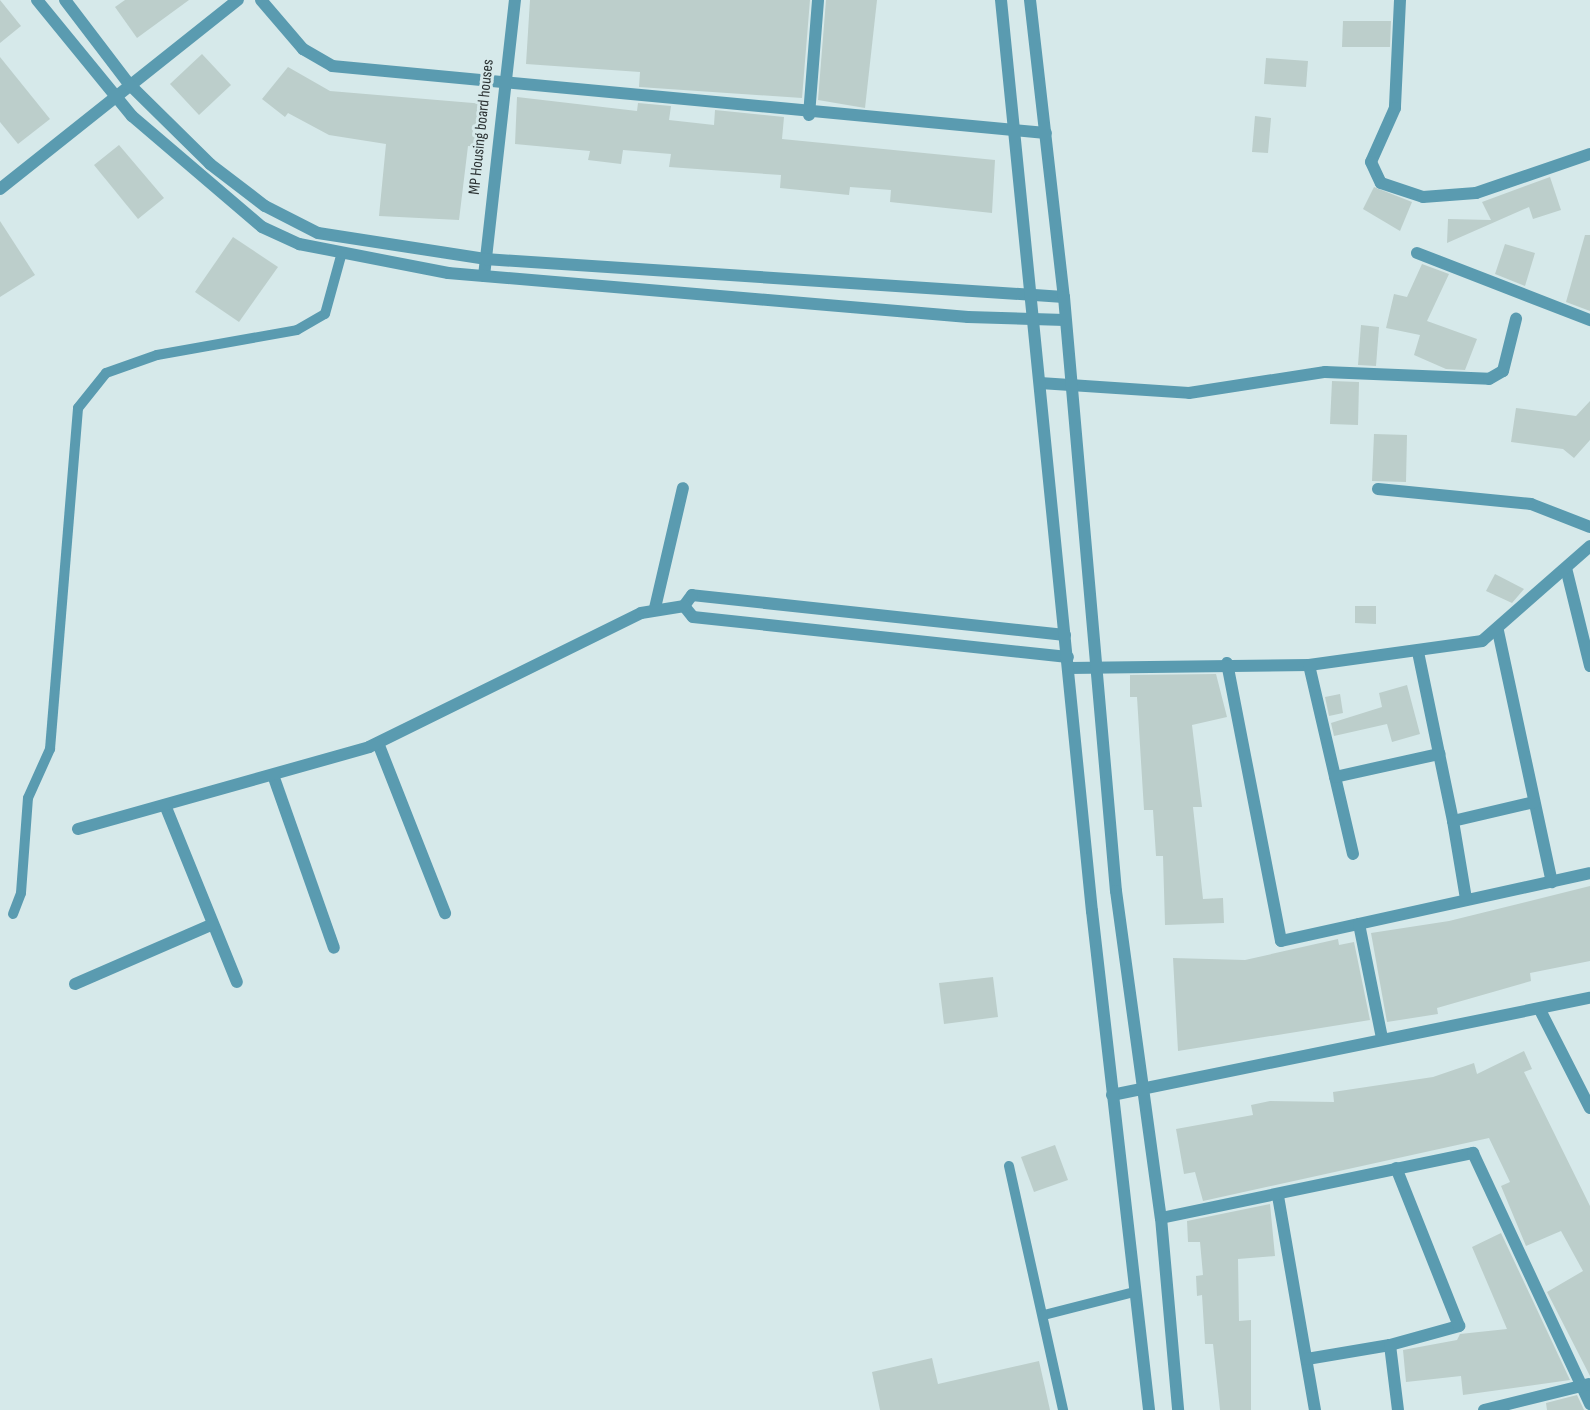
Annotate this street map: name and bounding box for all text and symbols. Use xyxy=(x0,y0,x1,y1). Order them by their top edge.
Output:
street label: MP Housing board houses xyxy=(465,58,499,196)

